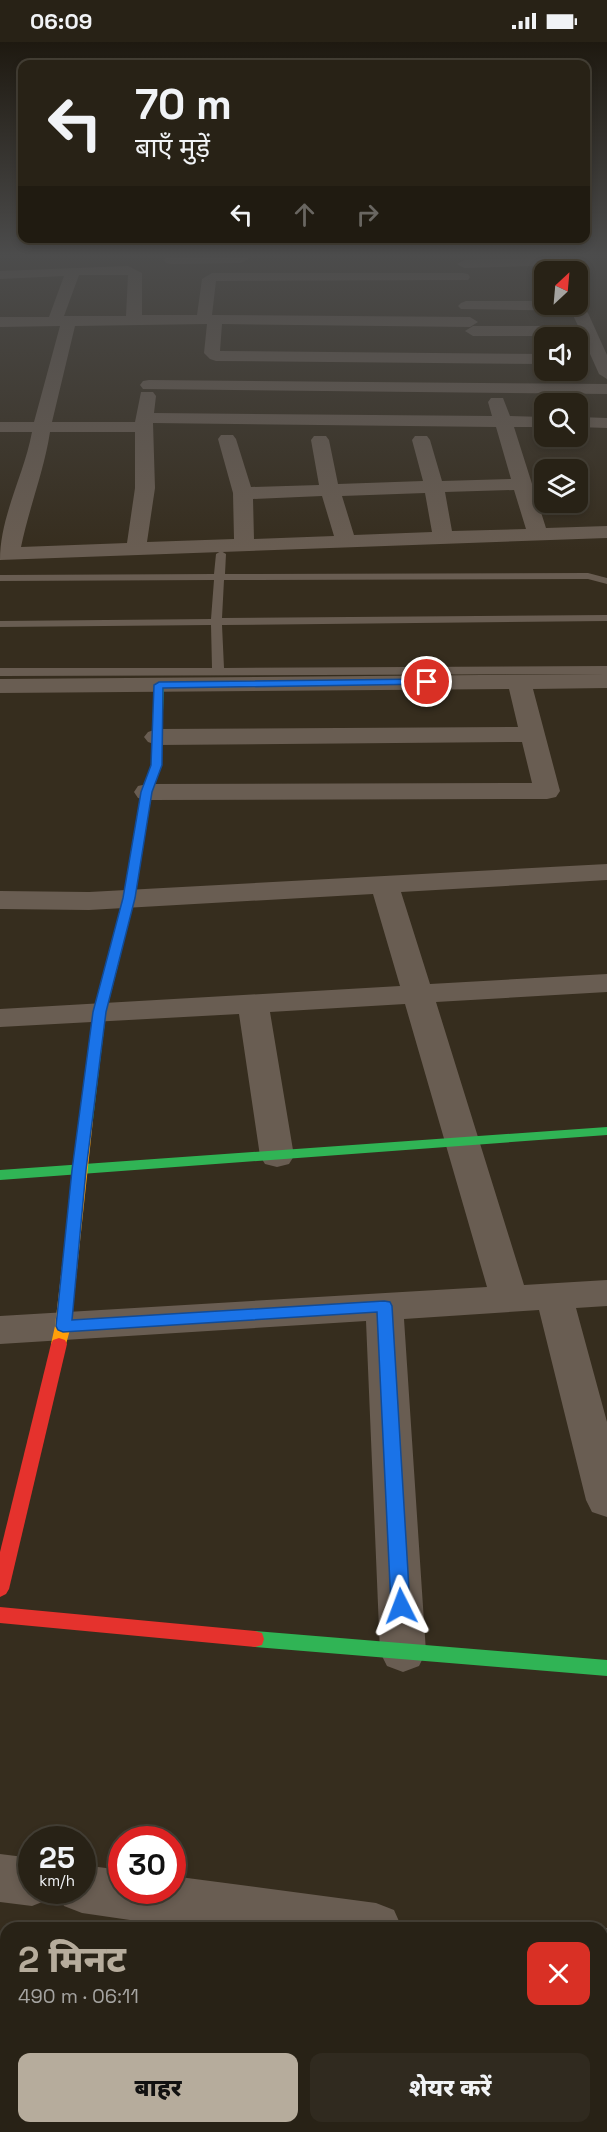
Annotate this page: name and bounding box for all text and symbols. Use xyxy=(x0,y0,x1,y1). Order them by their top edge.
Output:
text: 06:09 xyxy=(30,7,92,35)
text: 70 m xyxy=(135,78,232,131)
icon: left xyxy=(36,84,114,162)
text: बाएँ मुड़ें xyxy=(135,130,210,165)
icon: left xyxy=(225,198,258,231)
icon: ahead xyxy=(288,198,321,231)
icon: right xyxy=(351,198,384,231)
north arrow xyxy=(534,261,588,315)
map controls xyxy=(534,261,588,513)
button: sound xyxy=(534,327,588,381)
button: search xyxy=(534,393,588,447)
button: layers xyxy=(534,459,588,513)
pin xyxy=(401,656,452,707)
icon: arrive xyxy=(410,665,443,698)
position arrow xyxy=(369,1574,433,1638)
speed limit sign: 30 xyxy=(108,1826,186,1904)
text: 25 xyxy=(39,1838,75,1877)
text: km/h xyxy=(39,1871,75,1890)
text: 2 मिनट xyxy=(18,1937,126,1983)
button: close xyxy=(527,1942,590,2005)
text: 490 m · 06:11 xyxy=(18,1983,139,2009)
button: बाहर xyxy=(18,2053,298,2122)
button: शेयर करें xyxy=(310,2053,590,2122)

